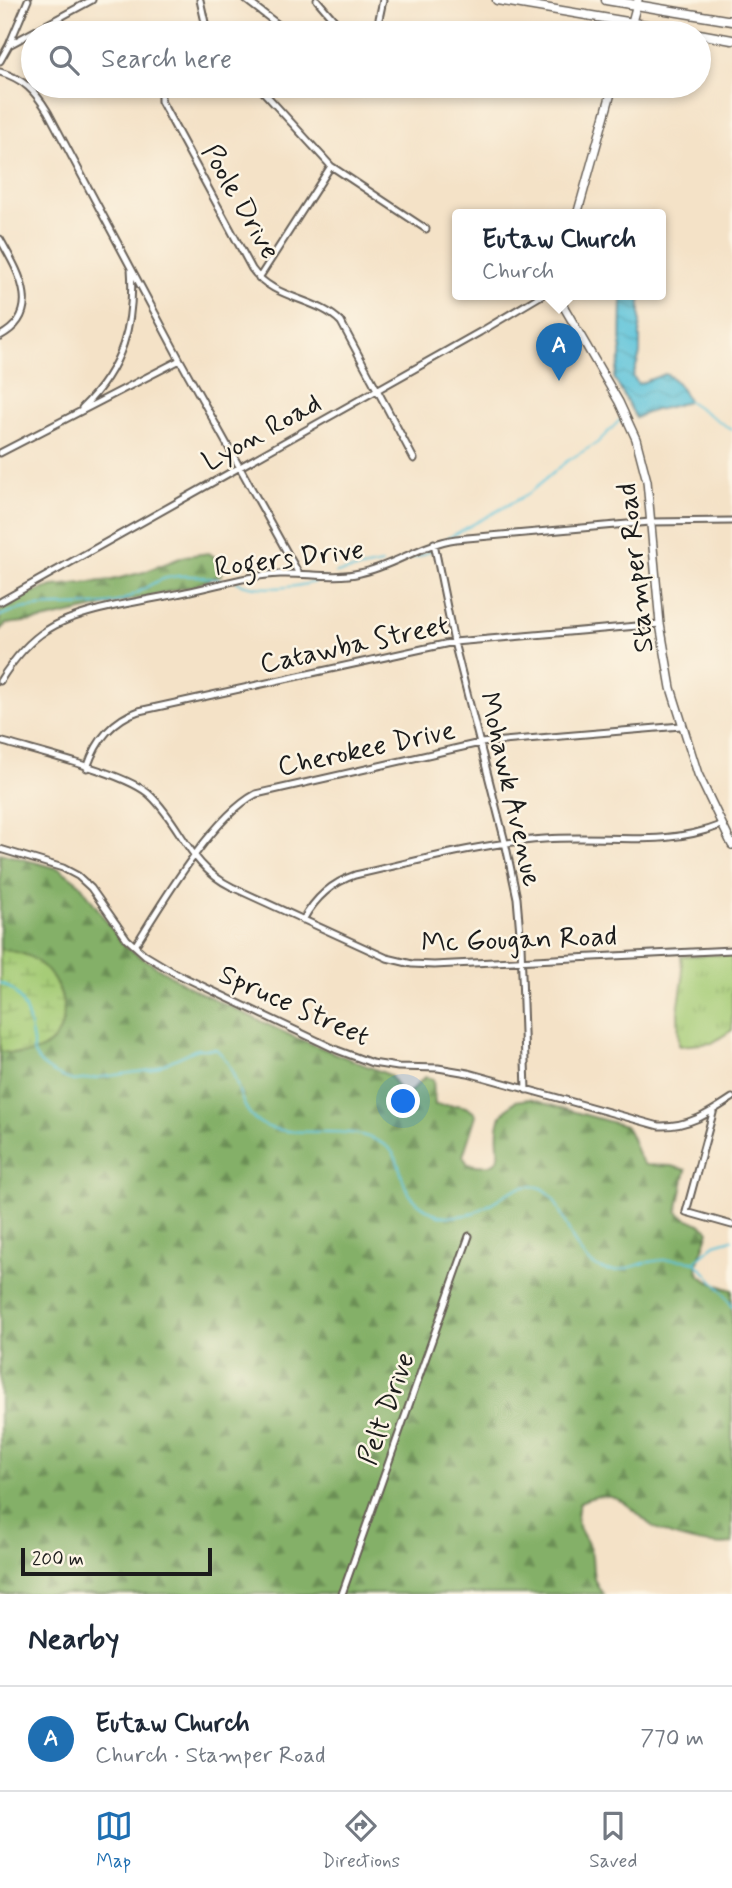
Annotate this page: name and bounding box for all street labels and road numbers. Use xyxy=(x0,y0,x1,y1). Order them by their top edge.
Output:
street label: Poole Drive xyxy=(192,138,288,267)
street label: Lyon Road xyxy=(196,385,328,481)
street label: Stamper Road xyxy=(609,481,664,654)
street label: Rogers Drive xyxy=(213,532,366,590)
street label: Catawba Street xyxy=(257,607,452,684)
street label: Mohawk Avenue xyxy=(469,689,550,890)
street label: Cherokee Drive xyxy=(274,713,459,786)
street label: Mc Gougan Road xyxy=(421,919,618,962)
street label: Spruce Street xyxy=(213,957,375,1056)
street label: Pelt Drive xyxy=(350,1347,425,1470)

